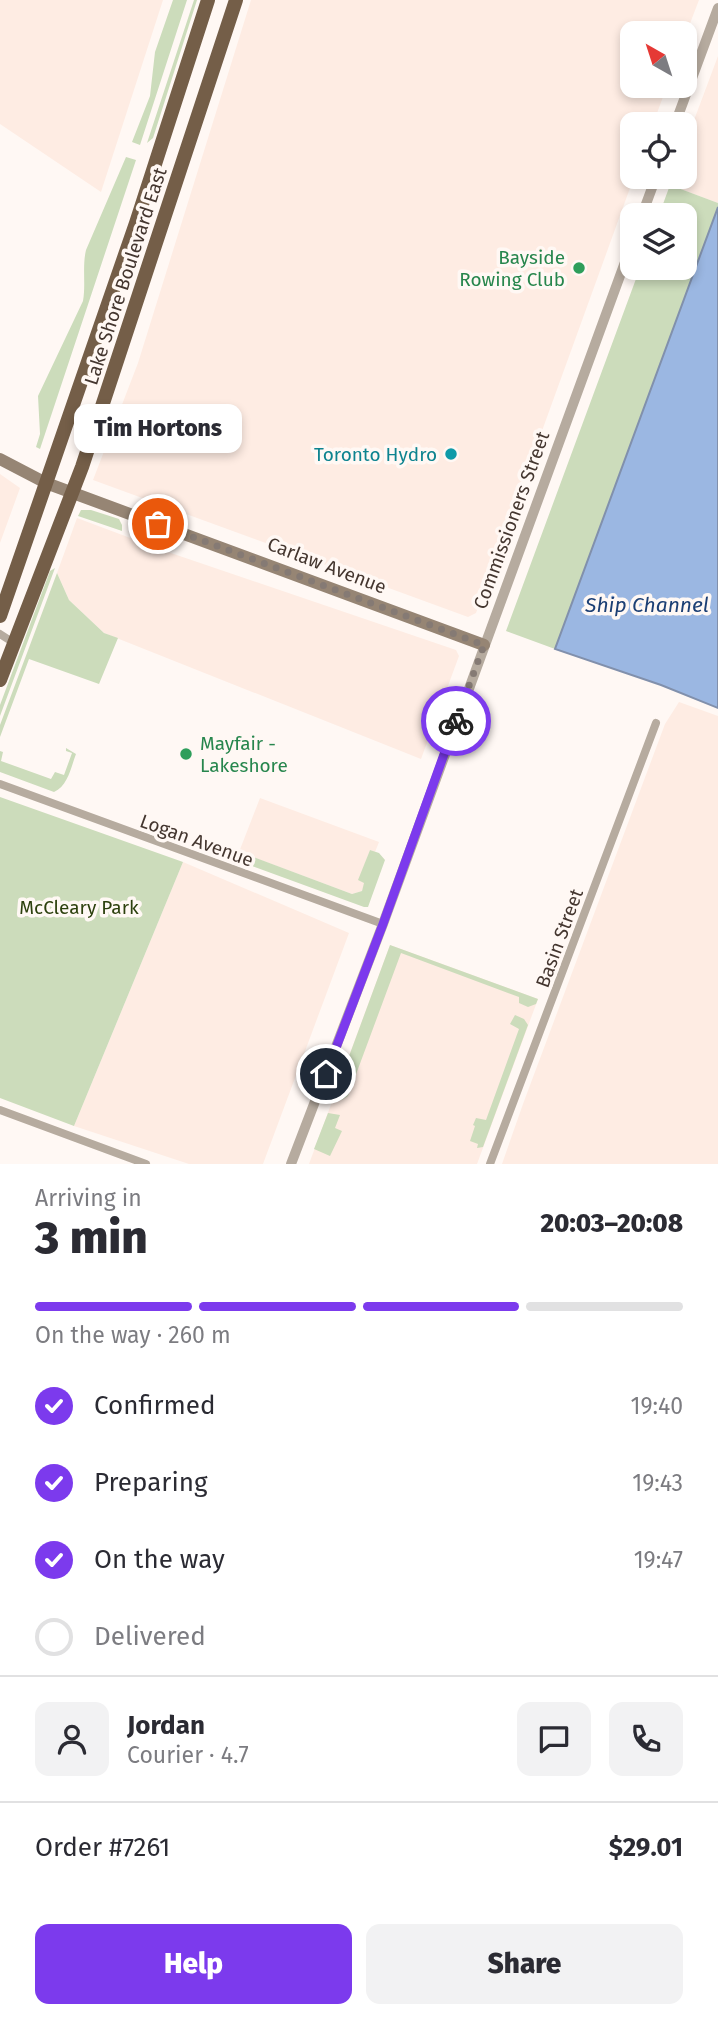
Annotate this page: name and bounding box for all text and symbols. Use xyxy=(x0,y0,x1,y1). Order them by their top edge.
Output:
north arrow xyxy=(620,21,696,98)
map controls xyxy=(620,21,697,280)
button: locate xyxy=(620,112,697,189)
street label: Lake Shore Boulevard East xyxy=(79,164,172,388)
button: layers xyxy=(620,203,697,280)
place label: Bayside Rowing Club xyxy=(459,246,565,291)
marker: Bayside Rowing Club xyxy=(571,260,587,276)
callout: Tim Hortons xyxy=(74,405,242,454)
text: Tim Hortons xyxy=(94,414,222,442)
street label: Commissioners Street xyxy=(469,428,554,612)
place label: Toronto Hydro xyxy=(314,443,437,466)
marker: Toronto Hydro xyxy=(443,446,459,462)
pin xyxy=(128,494,188,554)
icon: bag xyxy=(139,505,177,543)
street label: Carlaw Avenue xyxy=(264,532,390,599)
water label: Ship Channel xyxy=(584,592,709,618)
courier xyxy=(421,686,491,756)
icon: bike xyxy=(437,702,475,740)
place label: Mayfair - Lakeshore xyxy=(200,732,288,777)
marker: Mayfair - Lakeshore xyxy=(178,746,194,762)
street label: Logan Avenue xyxy=(137,809,257,872)
street label: Basin Street xyxy=(531,885,588,991)
park label: McCleary Park xyxy=(19,896,139,919)
pin xyxy=(296,1044,356,1104)
icon: home xyxy=(307,1055,345,1093)
text: Arriving in xyxy=(35,1184,142,1212)
text: 20:03–20:08 xyxy=(540,1208,683,1239)
text: 3 min xyxy=(35,1210,148,1265)
text: On the way · 260 m xyxy=(35,1321,231,1349)
icon: check xyxy=(35,1387,73,1425)
text: Confirmed xyxy=(94,1390,215,1421)
text: 19:40 xyxy=(630,1392,683,1420)
icon: check xyxy=(35,1464,73,1502)
text: Preparing xyxy=(94,1467,207,1498)
text: 19:43 xyxy=(632,1469,683,1497)
icon: check xyxy=(35,1541,73,1579)
text: On the way xyxy=(94,1544,225,1575)
text: 19:47 xyxy=(634,1546,683,1574)
text: Delivered xyxy=(94,1621,206,1652)
button: person xyxy=(35,1702,109,1776)
button: chat xyxy=(517,1702,591,1776)
button: phone xyxy=(609,1702,683,1776)
text: Jordan xyxy=(127,1710,205,1741)
text: Courier · 4.7 xyxy=(127,1741,249,1769)
text: Order #7261 xyxy=(35,1832,170,1863)
text: $29.01 xyxy=(609,1832,683,1863)
button: Help xyxy=(35,1924,352,2004)
button: Share xyxy=(366,1924,683,2004)

